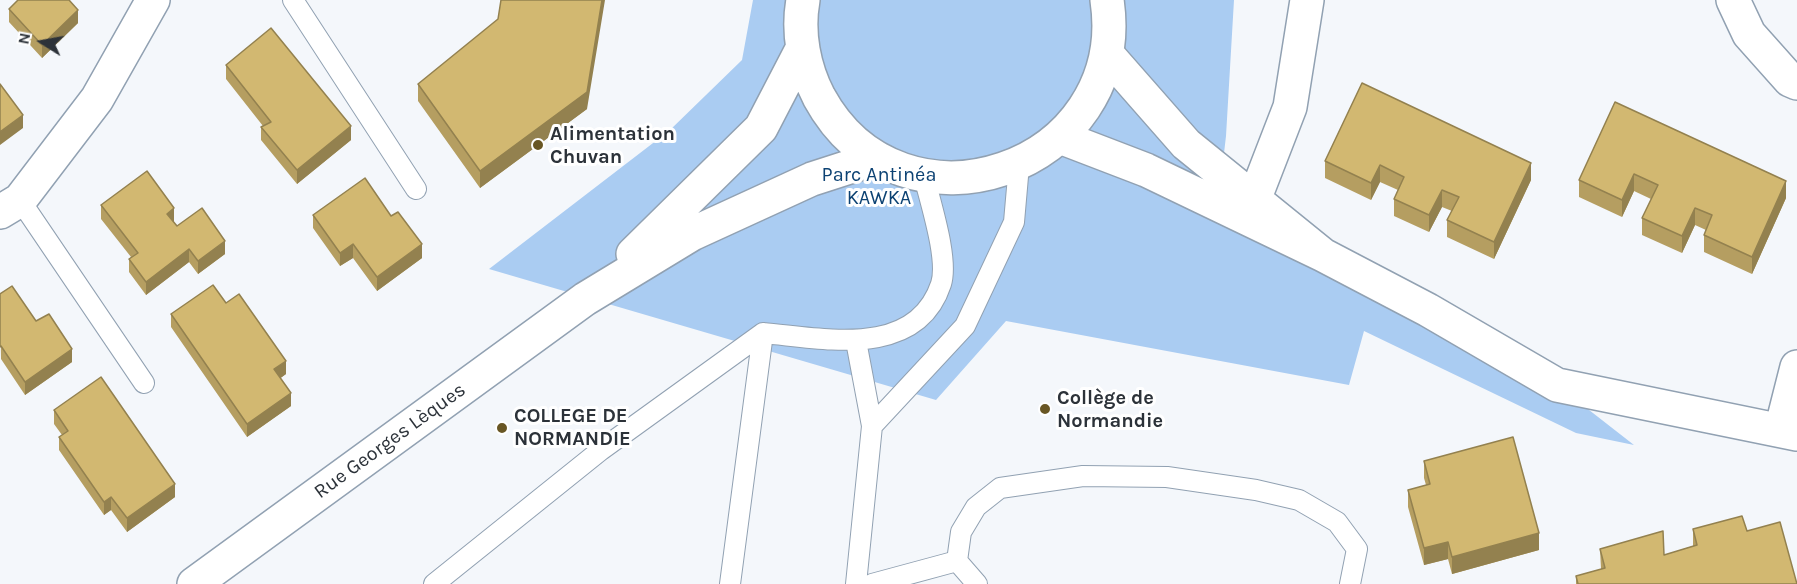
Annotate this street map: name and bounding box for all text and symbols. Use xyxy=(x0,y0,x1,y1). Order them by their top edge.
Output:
north arrow xyxy=(12,12,72,72)
text: N xyxy=(13,31,34,46)
place label: Alimentation Chuvan xyxy=(550,122,675,169)
marker: Alimentation Chuvan xyxy=(531,138,545,152)
park label: Parc Antinéa KAWKA xyxy=(822,163,936,210)
street label: Rue Georges Lèques xyxy=(310,378,470,504)
place label: Collège de Normandie xyxy=(1057,386,1163,433)
marker: Collège de Normandie xyxy=(1038,402,1052,416)
place label: COLLEGE DE NORMANDIE xyxy=(514,404,631,451)
marker: COLLEGE DE NORMANDIE xyxy=(495,421,509,435)

